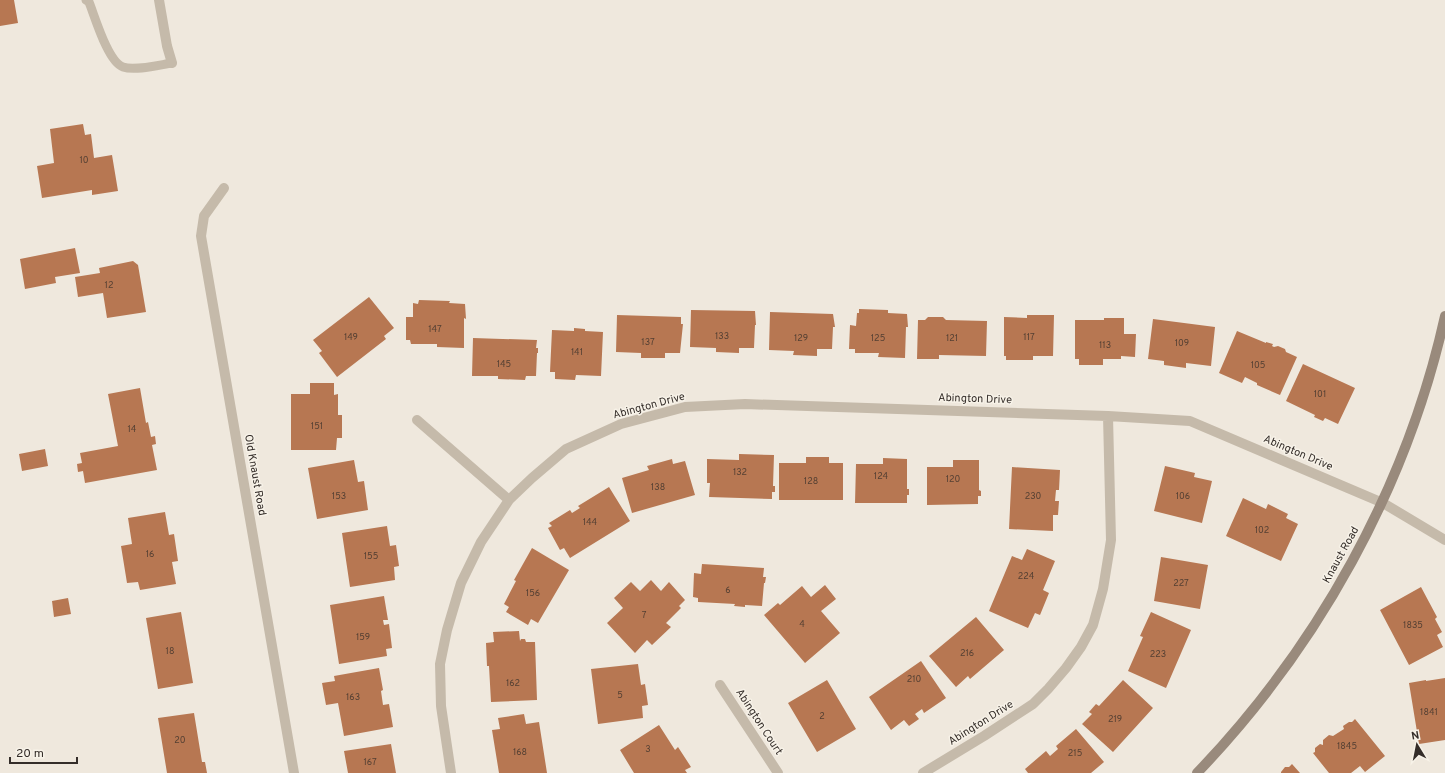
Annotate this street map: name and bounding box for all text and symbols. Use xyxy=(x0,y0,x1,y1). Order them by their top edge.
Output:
house number: 10 xyxy=(79,155,89,166)
house number: 12 xyxy=(105,280,113,291)
house number: 147 xyxy=(428,324,442,335)
house number: 133 xyxy=(715,331,729,342)
house number: 149 xyxy=(344,332,358,343)
house number: 117 xyxy=(1023,332,1035,343)
house number: 129 xyxy=(794,333,808,344)
house number: 125 xyxy=(871,333,885,344)
house number: 121 xyxy=(946,333,958,344)
house number: 137 xyxy=(641,337,655,348)
house number: 109 xyxy=(1175,338,1189,349)
house number: 113 xyxy=(1099,340,1111,351)
house number: 141 xyxy=(571,347,583,358)
house number: 145 xyxy=(497,359,511,370)
house number: 105 xyxy=(1251,360,1265,371)
house number: 101 xyxy=(1314,389,1326,400)
street label: Abington Drive xyxy=(611,390,687,422)
street label: Abington Drive xyxy=(938,391,1012,407)
house number: 151 xyxy=(311,421,323,432)
house number: 14 xyxy=(128,424,137,435)
street label: Abington Drive xyxy=(1261,432,1335,474)
street label: Old Knaust Road xyxy=(241,433,269,517)
house number: 132 xyxy=(733,467,747,478)
house number: 124 xyxy=(874,471,889,482)
house number: 120 xyxy=(946,474,961,485)
house number: 128 xyxy=(804,476,818,487)
house number: 138 xyxy=(651,482,665,493)
house number: 153 xyxy=(332,491,346,502)
house number: 230 xyxy=(1025,491,1042,502)
house number: 106 xyxy=(1176,491,1190,502)
house number: 144 xyxy=(583,517,598,528)
street label: Knaust Road xyxy=(1320,524,1362,586)
house number: 102 xyxy=(1255,525,1269,536)
house number: 16 xyxy=(146,549,154,560)
house number: 155 xyxy=(364,551,378,562)
house number: 224 xyxy=(1018,571,1035,582)
house number: 227 xyxy=(1173,578,1189,589)
house number: 6 xyxy=(725,585,731,596)
house number: 156 xyxy=(526,588,540,599)
house number: 7 xyxy=(642,610,647,621)
house number: 4 xyxy=(799,619,805,630)
house number: 1835 xyxy=(1403,620,1423,631)
house number: 159 xyxy=(356,632,370,643)
house number: 18 xyxy=(166,646,174,657)
house number: 216 xyxy=(960,648,974,659)
house number: 223 xyxy=(1150,649,1166,660)
house number: 210 xyxy=(907,674,922,685)
house number: 162 xyxy=(506,678,520,689)
street label: Abington Court xyxy=(732,686,786,758)
house number: 5 xyxy=(617,690,623,701)
house number: 163 xyxy=(346,692,360,703)
street label: Abington Drive xyxy=(946,697,1016,749)
house number: 1841 xyxy=(1420,707,1438,718)
house number: 2 xyxy=(819,711,825,722)
house number: 219 xyxy=(1108,714,1122,725)
north arrow xyxy=(1397,725,1437,765)
text: N xyxy=(1410,729,1421,744)
house number: 20 xyxy=(174,735,186,746)
scale bar xyxy=(10,739,77,765)
house number: 1845 xyxy=(1337,741,1357,752)
house number: 3 xyxy=(645,744,651,755)
text: 20 m xyxy=(16,746,44,762)
house number: 168 xyxy=(513,747,527,758)
house number: 215 xyxy=(1068,748,1082,759)
house number: 167 xyxy=(363,757,377,768)

